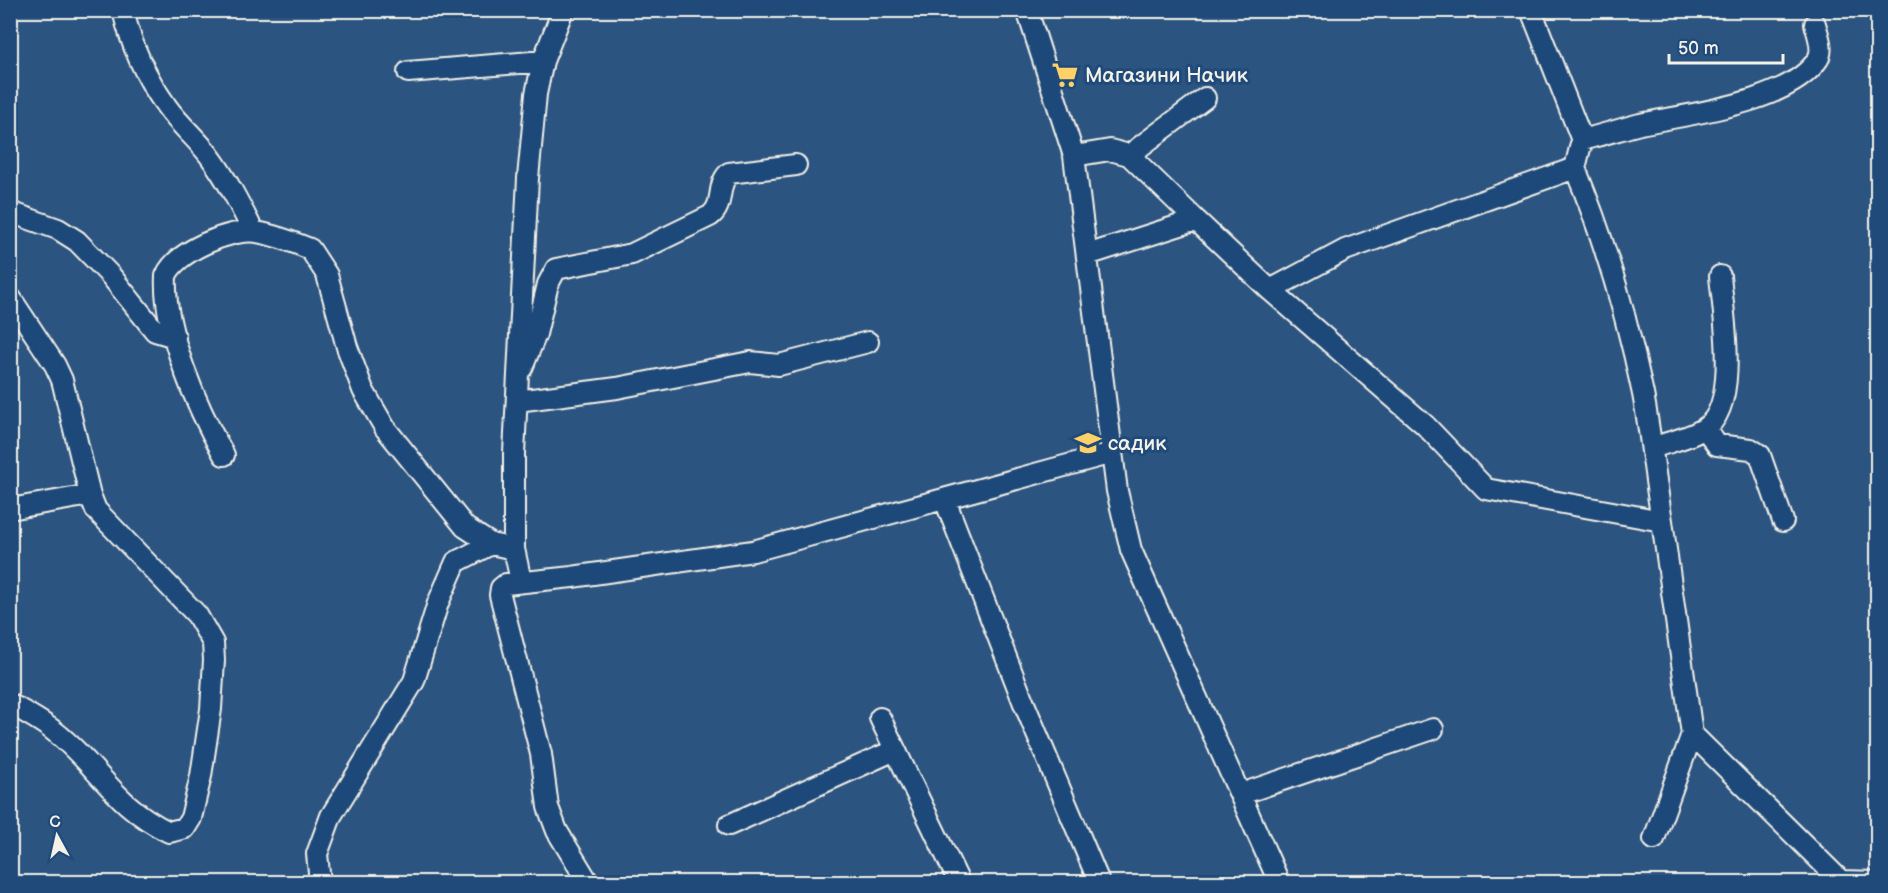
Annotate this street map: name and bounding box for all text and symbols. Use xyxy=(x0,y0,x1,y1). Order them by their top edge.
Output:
scale bar xyxy=(1669,27,1783,65)
text: 50 m xyxy=(1678,38,1719,59)
supermarket icon: Магазини Начик xyxy=(1050,60,1080,90)
place label: Магазини Начик xyxy=(1085,63,1248,88)
school or university icon: садик xyxy=(1073,428,1103,458)
place label: садик xyxy=(1108,431,1166,456)
north arrow xyxy=(27,806,87,866)
text: С xyxy=(48,812,62,833)

